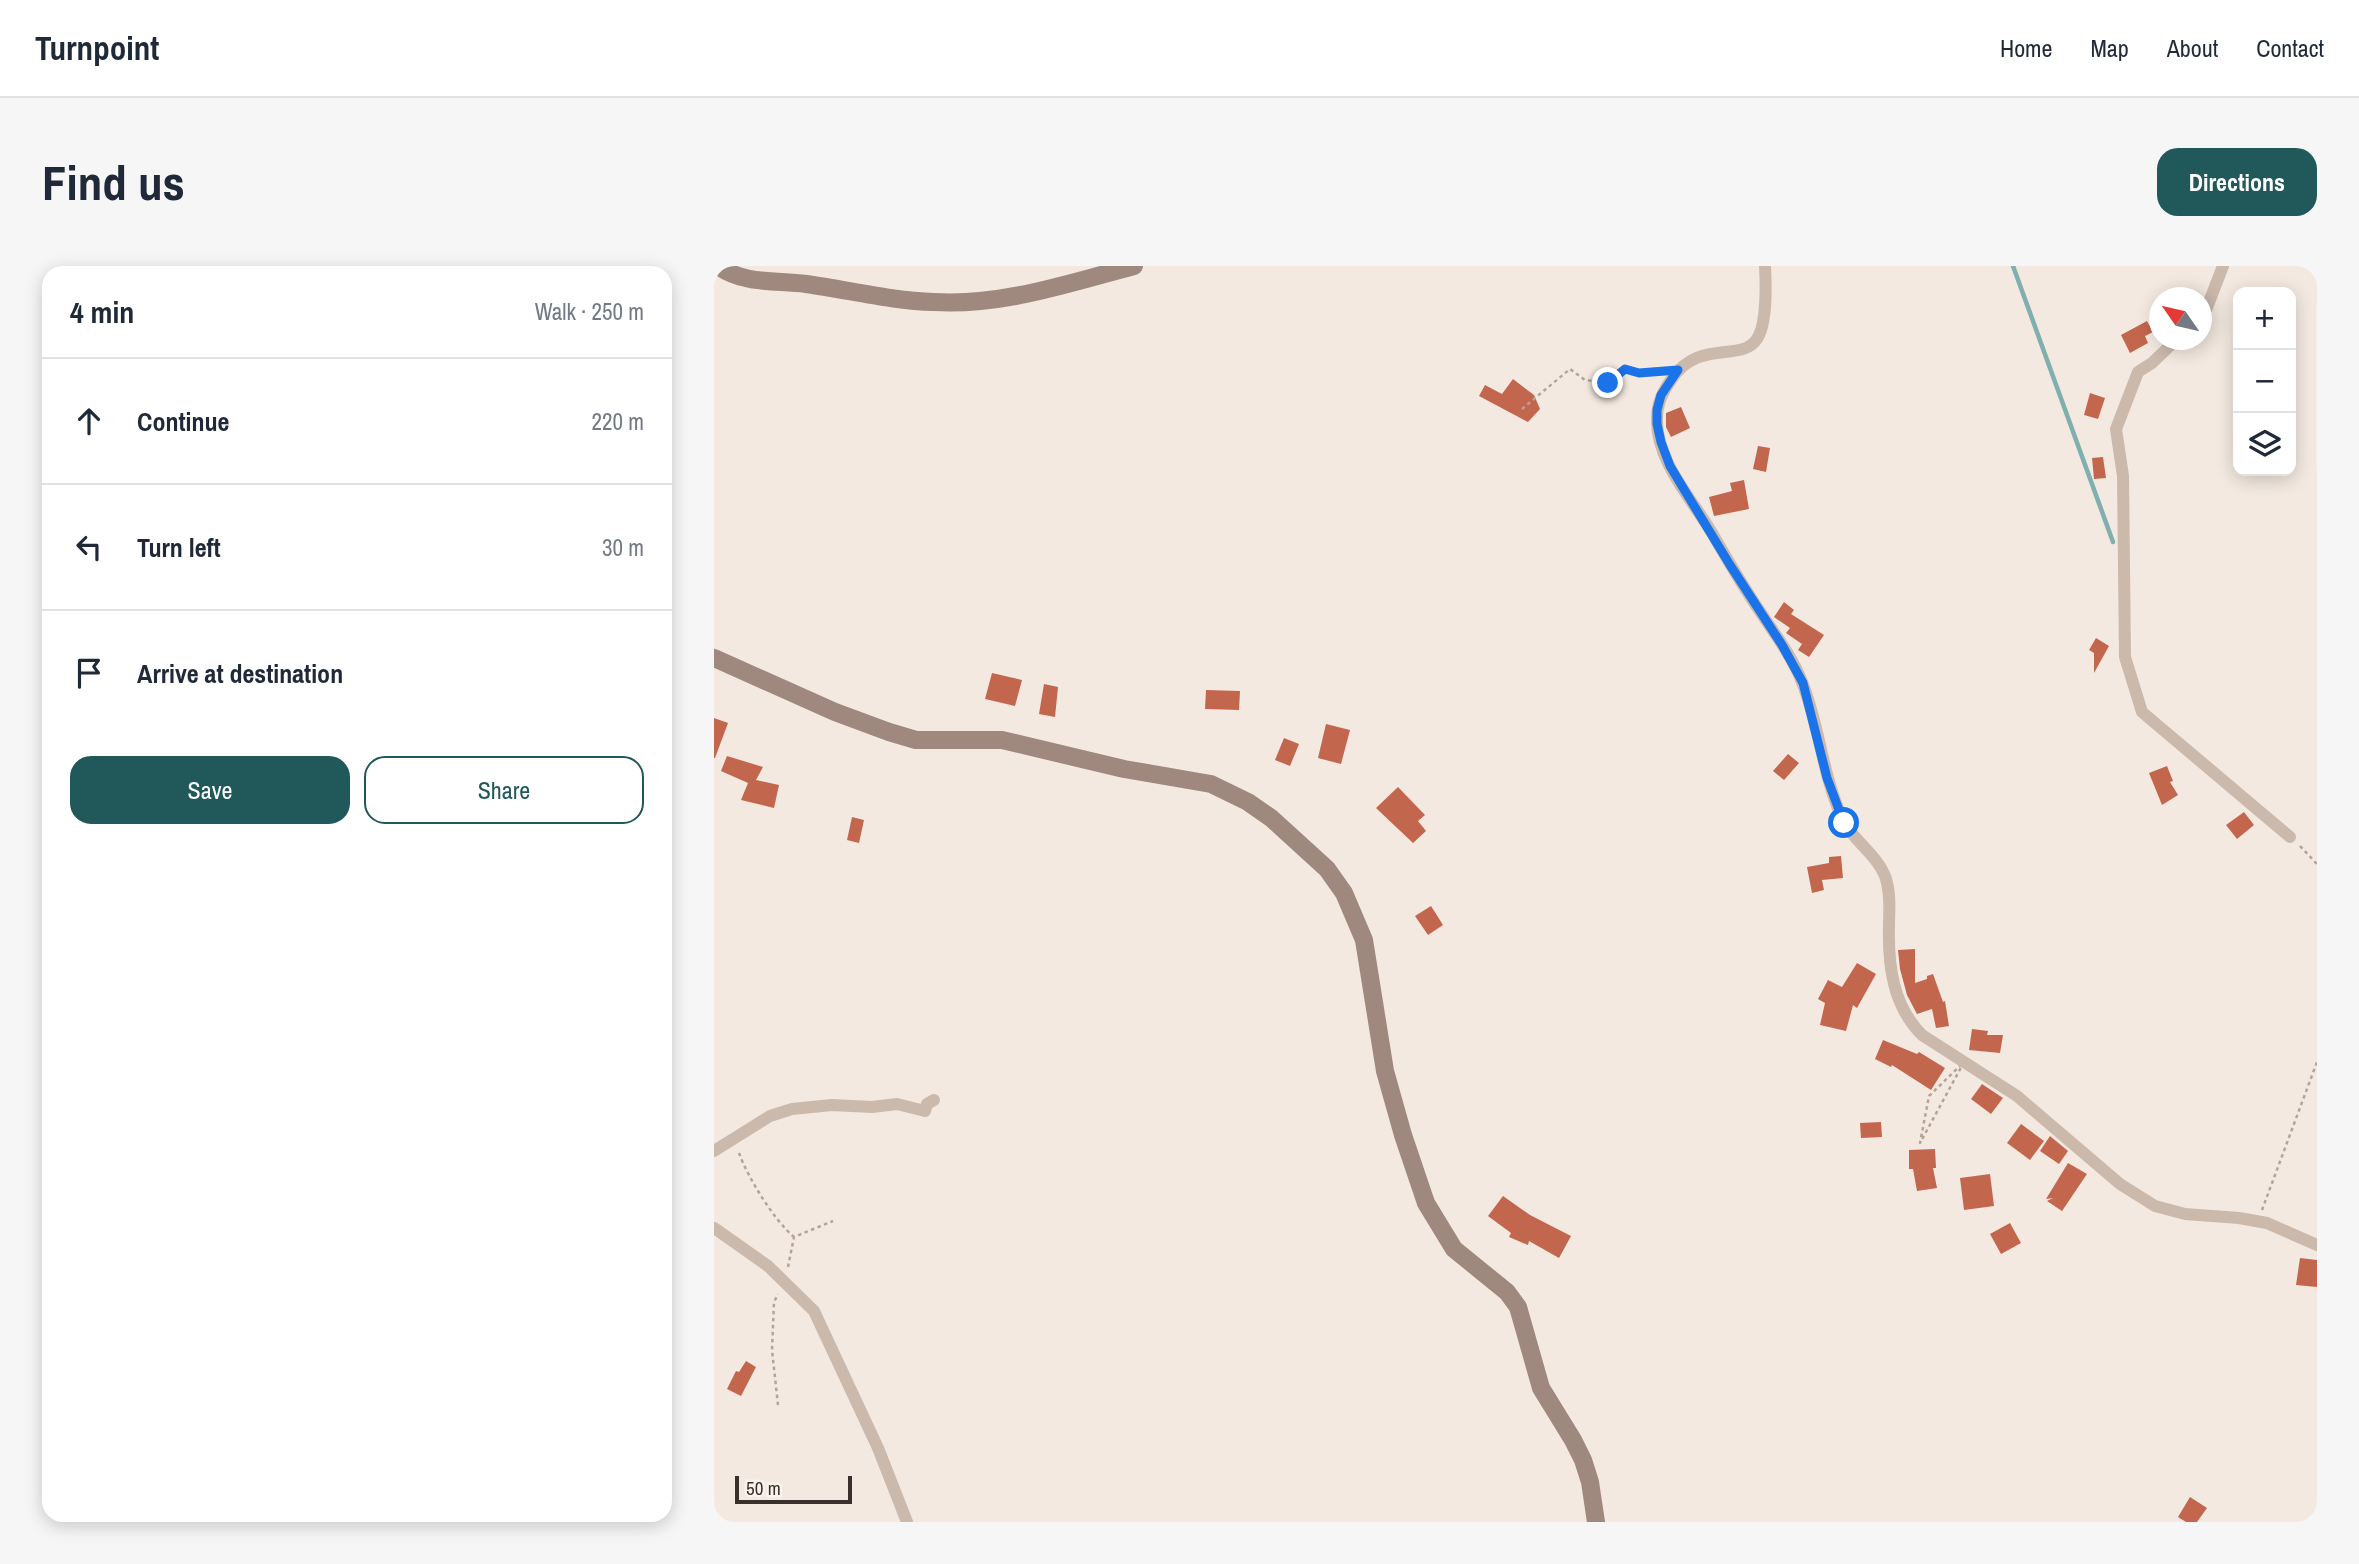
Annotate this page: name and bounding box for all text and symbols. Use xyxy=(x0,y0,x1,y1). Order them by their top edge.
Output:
text: Turnpoint xyxy=(35,26,159,70)
text: Home xyxy=(2000,32,2052,64)
text: Map xyxy=(2090,32,2129,64)
text: About xyxy=(2167,32,2218,64)
text: Contact xyxy=(2256,32,2324,64)
button: Directions xyxy=(2157,148,2317,216)
text: Find us xyxy=(42,149,185,215)
north arrow xyxy=(2149,287,2212,350)
map controls xyxy=(2233,287,2296,476)
button: + xyxy=(2233,287,2296,350)
text: 4 min xyxy=(70,292,134,332)
text: Walk · 250 m xyxy=(535,296,644,327)
button: − xyxy=(2233,350,2296,413)
route end xyxy=(1592,367,1623,398)
icon: ahead xyxy=(70,402,108,440)
text: Continue xyxy=(137,404,229,439)
text: 220 m xyxy=(592,406,644,437)
button: layers xyxy=(2233,413,2296,476)
icon: left xyxy=(70,528,108,566)
text: Turn left xyxy=(137,530,221,565)
text: 30 m xyxy=(602,532,644,563)
icon: arrive xyxy=(70,654,108,692)
text: Arrive at destination xyxy=(137,656,343,691)
button: Save xyxy=(70,756,350,824)
button: Share xyxy=(364,756,644,824)
route start xyxy=(1828,807,1859,838)
scale bar xyxy=(735,1473,852,1505)
text: 50 m xyxy=(746,1475,781,1501)

